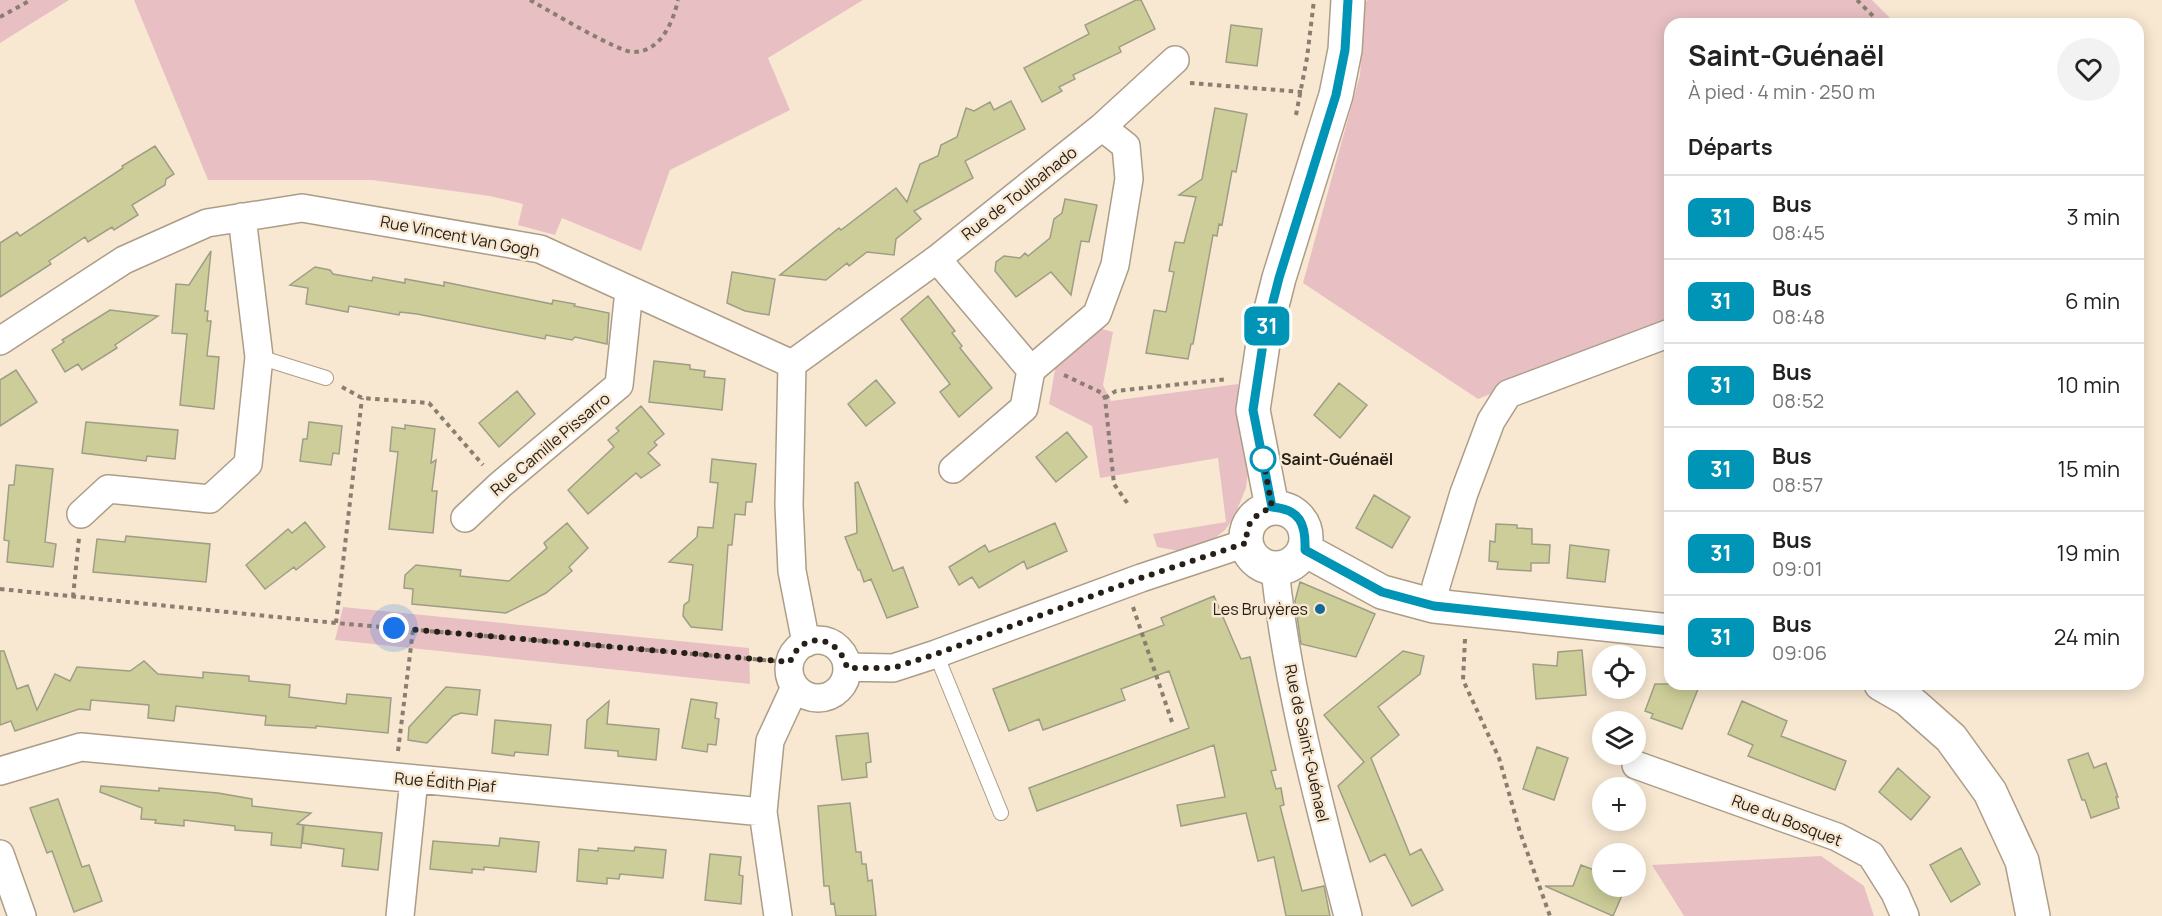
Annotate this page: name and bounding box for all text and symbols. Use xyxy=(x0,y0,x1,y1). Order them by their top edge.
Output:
text: Saint-Guénaël xyxy=(1688,36,1885,74)
button: heart xyxy=(2057,38,2120,101)
text: À pied · 4 min · 250 m xyxy=(1688,78,1875,105)
text: Départs xyxy=(1688,132,1773,162)
street label: Rue de Toulbahado xyxy=(957,141,1081,245)
text: Bus xyxy=(1772,189,1812,219)
text: 3 min xyxy=(2067,202,2120,232)
text: 31 xyxy=(1710,203,1732,231)
street label: Rue Vincent Van Gogh xyxy=(379,210,541,262)
text: 08:45 xyxy=(1772,219,1825,246)
text: Bus xyxy=(1772,273,1812,303)
text: 6 min xyxy=(2065,286,2120,316)
text: 31 xyxy=(1710,287,1732,315)
text: 08:48 xyxy=(1772,303,1825,330)
line badge: 31 xyxy=(1240,306,1294,346)
text: 31 xyxy=(1256,312,1278,340)
text: Bus xyxy=(1772,357,1812,387)
text: 10 min xyxy=(2057,370,2120,400)
text: 31 xyxy=(1710,371,1732,399)
street label: Rue Camille Pissarro xyxy=(486,387,614,501)
text: 08:52 xyxy=(1772,387,1824,414)
text: Bus xyxy=(1772,441,1812,471)
marker: Saint-Guénaël xyxy=(1250,446,1276,472)
place label: Saint-Guénaël xyxy=(1281,448,1393,470)
text: 15 min xyxy=(2057,454,2120,484)
text: 31 xyxy=(1710,455,1732,483)
text: 08:57 xyxy=(1772,471,1823,498)
text: Bus xyxy=(1772,525,1812,555)
text: 19 min xyxy=(2057,538,2120,568)
text: 31 xyxy=(1710,539,1732,567)
text: 09:01 xyxy=(1772,555,1823,582)
place label: Les Bruyères xyxy=(1213,598,1308,620)
marker: Les Bruyères xyxy=(1313,602,1327,616)
text: Bus xyxy=(1772,609,1812,639)
your location xyxy=(379,613,409,643)
text: 24 min xyxy=(2054,622,2120,652)
text: 31 xyxy=(1710,623,1732,651)
text: 09:06 xyxy=(1772,639,1827,666)
map controls xyxy=(1592,645,1646,897)
button: locate xyxy=(1592,645,1646,699)
street label: Rue de Saint-Guénael xyxy=(1280,662,1334,824)
button: layers xyxy=(1592,711,1646,765)
street label: Rue Édith Piaf xyxy=(393,767,497,797)
button: + xyxy=(1592,777,1646,831)
street label: Rue du Bosquet xyxy=(1729,789,1845,851)
button: − xyxy=(1592,843,1646,897)

